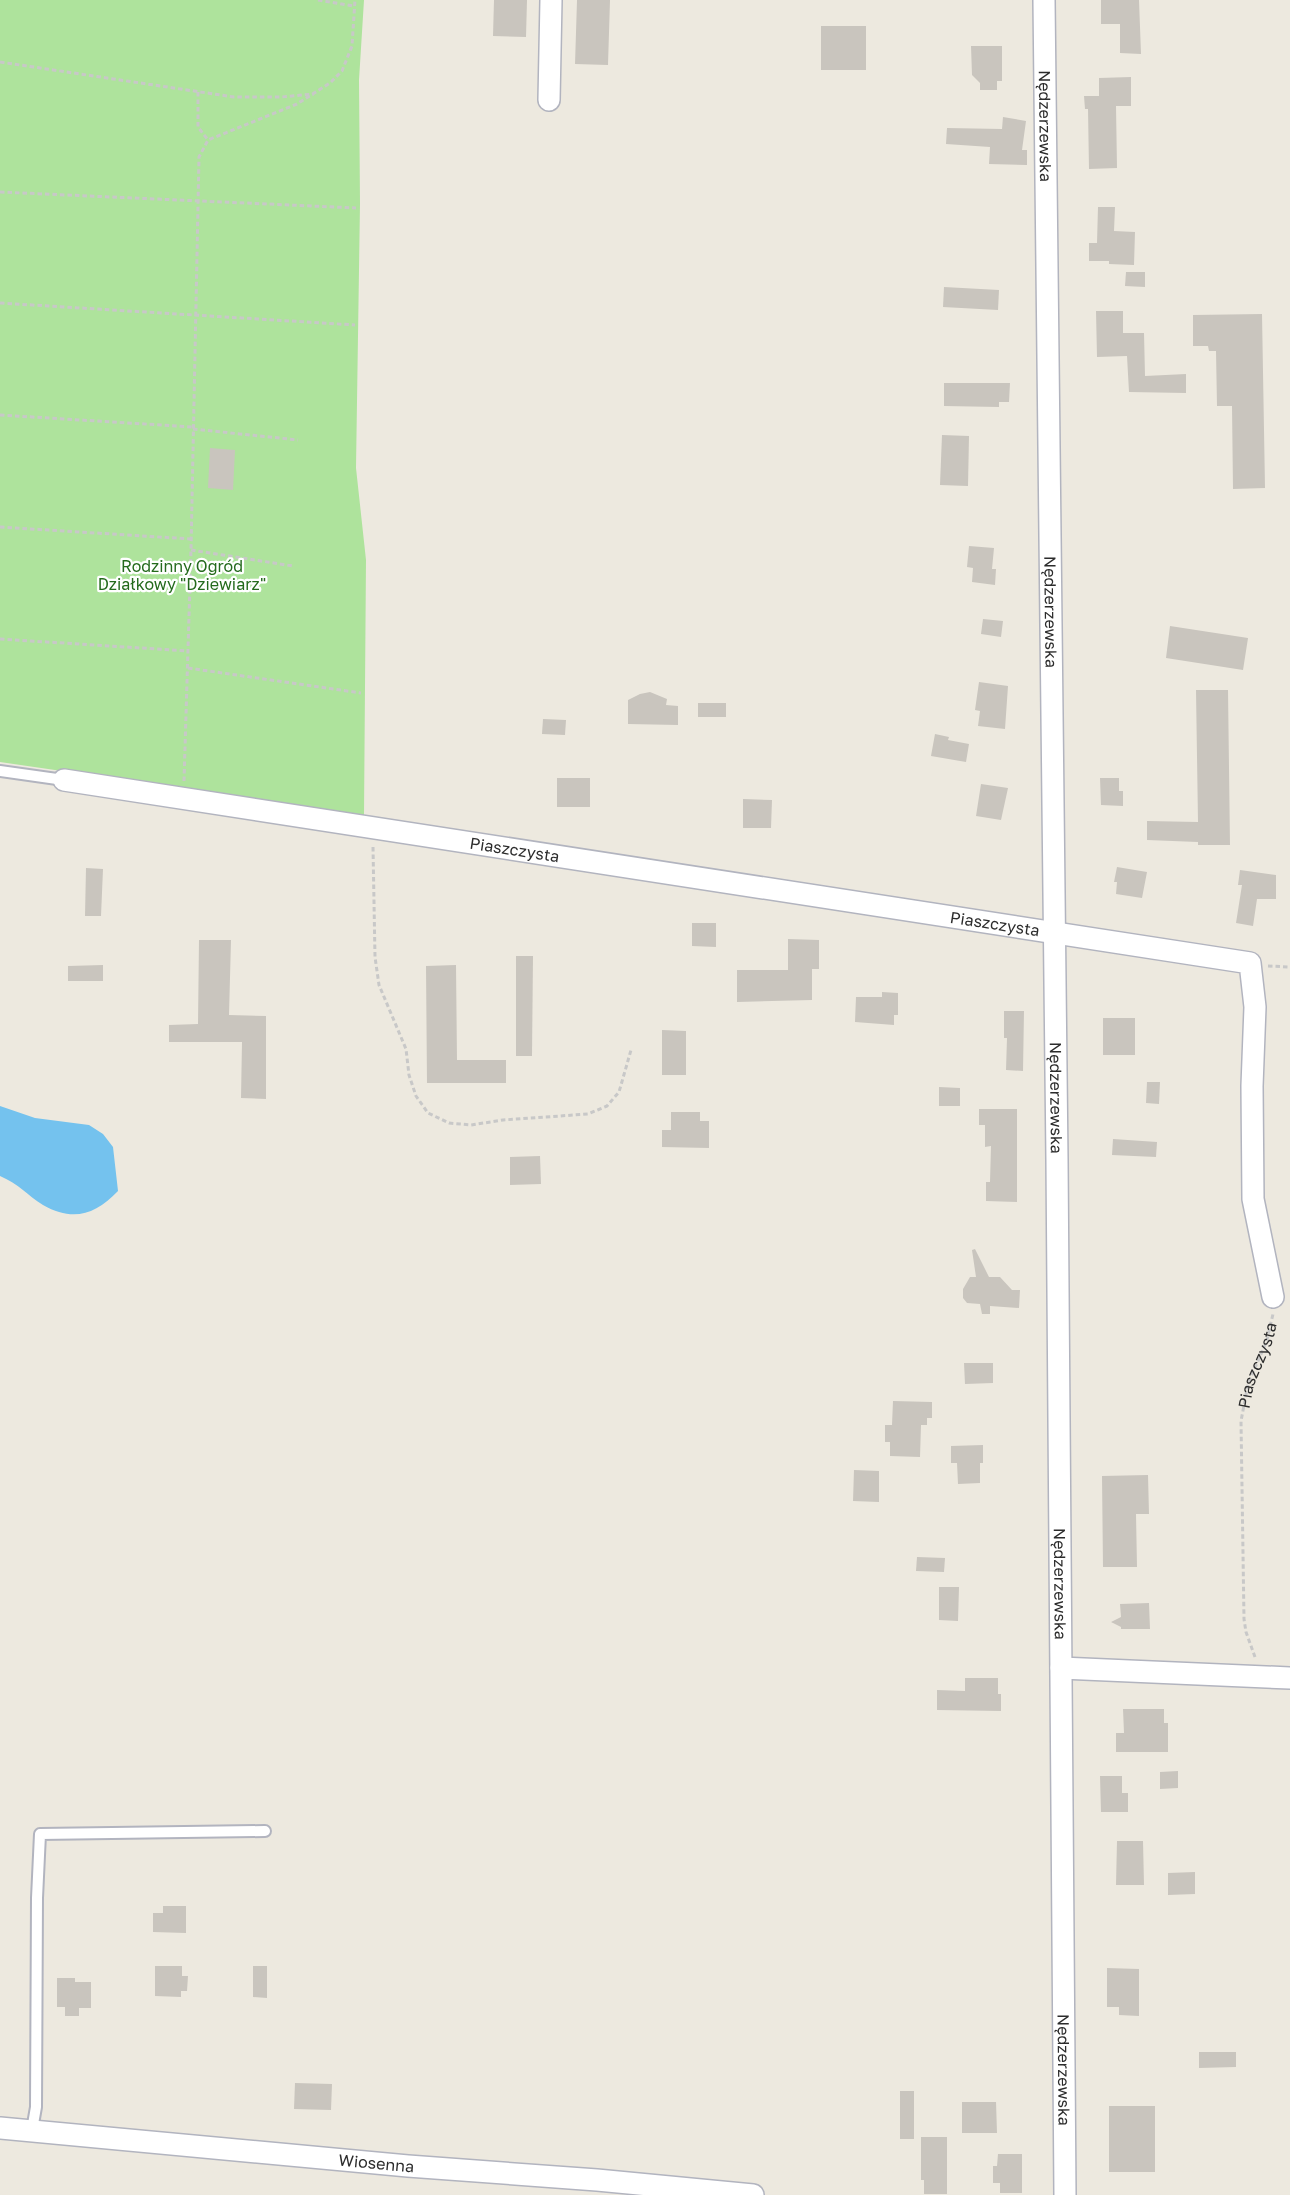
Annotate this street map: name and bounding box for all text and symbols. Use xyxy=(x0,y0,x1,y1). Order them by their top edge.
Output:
street label: Nędzerzewska xyxy=(1035,70,1056,182)
park label: Rodzinny Ogród Działkowy "Dziewiarz" xyxy=(98,556,266,594)
street label: Nędzerzewska xyxy=(1040,556,1061,668)
street label: Piaszczysta xyxy=(468,833,561,866)
street label: Piaszczysta xyxy=(949,907,1041,940)
street label: Nędzerzewska xyxy=(1046,1042,1067,1154)
street label: Piaszczysta xyxy=(1234,1320,1281,1410)
street label: Nędzerzewska xyxy=(1050,1528,1071,1640)
street label: Nędzerzewska xyxy=(1054,2014,1074,2126)
street label: Wiosenna xyxy=(338,2150,415,2176)

